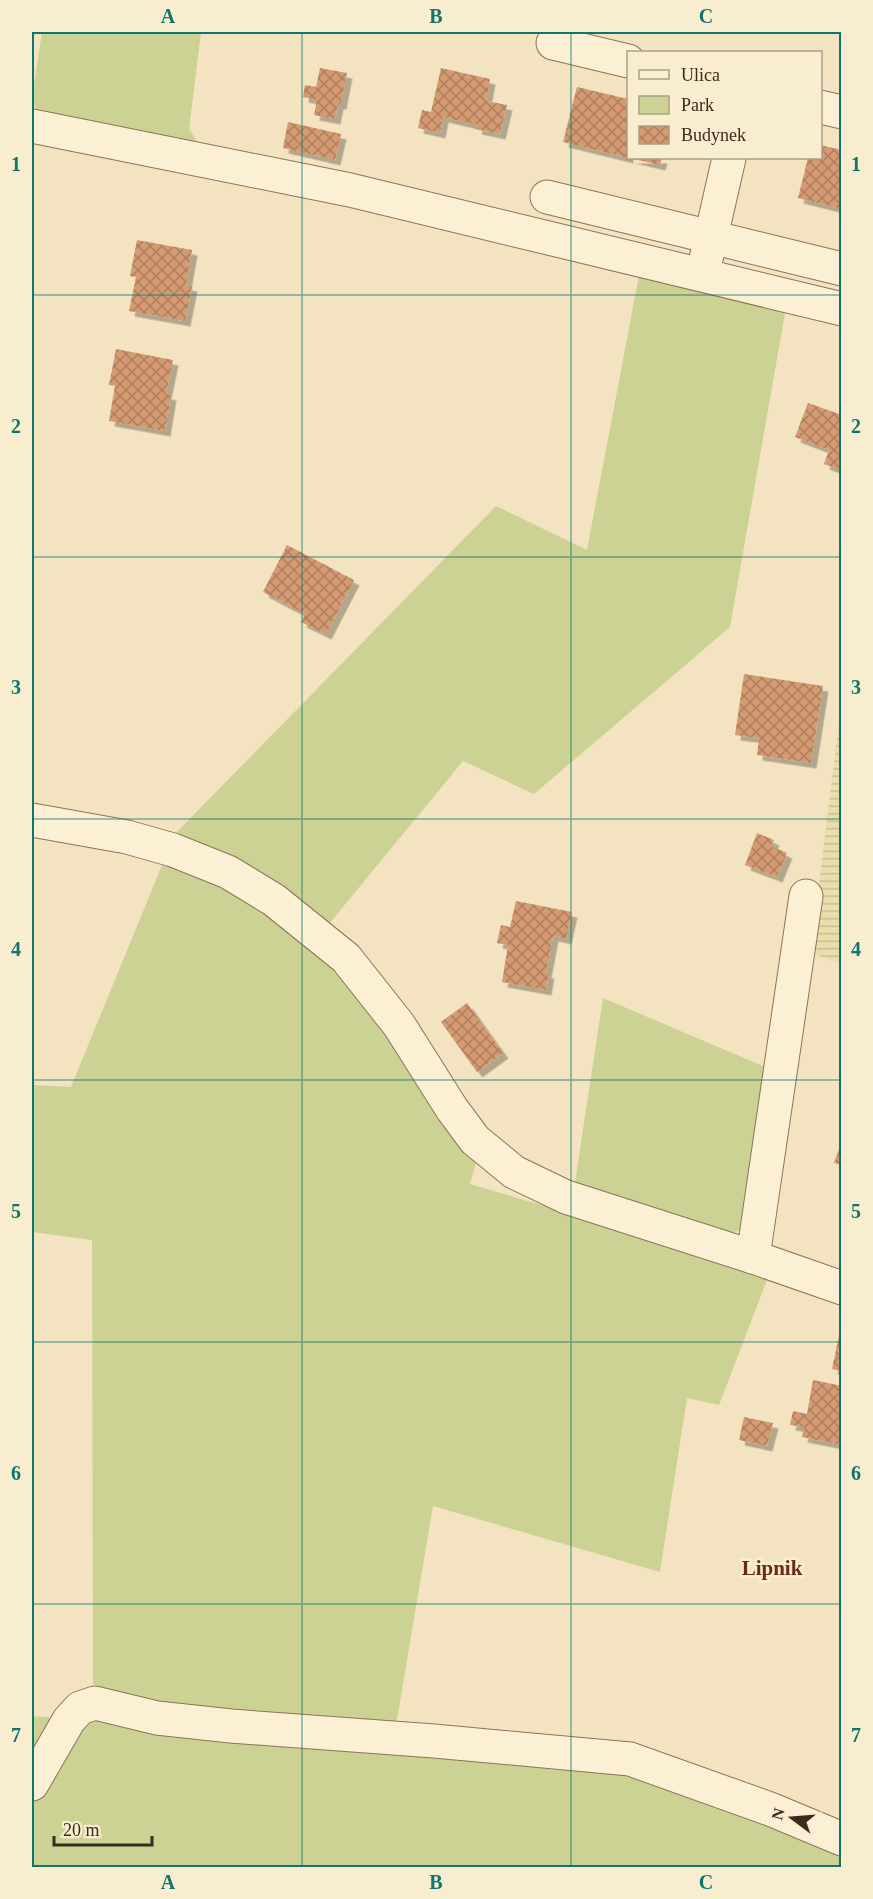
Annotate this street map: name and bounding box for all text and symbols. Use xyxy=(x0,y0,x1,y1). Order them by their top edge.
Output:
text: A xyxy=(161,5,176,27)
text: B xyxy=(429,5,443,27)
text: C xyxy=(699,5,713,27)
legend xyxy=(627,51,822,159)
text: Ulica xyxy=(681,65,720,85)
text: Park xyxy=(681,95,714,115)
text: Budynek xyxy=(681,125,746,145)
text: 1 xyxy=(11,153,21,175)
text: 1 xyxy=(851,153,861,175)
text: 2 xyxy=(11,415,21,437)
text: 2 xyxy=(851,415,861,437)
text: 3 xyxy=(11,676,21,698)
text: 3 xyxy=(851,676,861,698)
text: 4 xyxy=(11,938,21,960)
text: 4 xyxy=(851,938,861,960)
text: 5 xyxy=(11,1200,21,1222)
text: 5 xyxy=(851,1200,861,1222)
text: 6 xyxy=(11,1462,21,1484)
text: 6 xyxy=(851,1462,861,1484)
district label: Lipnik xyxy=(742,1556,803,1580)
text: 7 xyxy=(11,1724,21,1746)
text: 7 xyxy=(851,1724,861,1746)
north arrow xyxy=(762,1788,822,1848)
text: N xyxy=(768,1806,788,1822)
scale bar xyxy=(54,1809,152,1847)
text: 20 m xyxy=(63,1820,100,1840)
text: A xyxy=(161,1871,176,1893)
text: B xyxy=(429,1871,443,1893)
text: C xyxy=(699,1871,713,1893)

